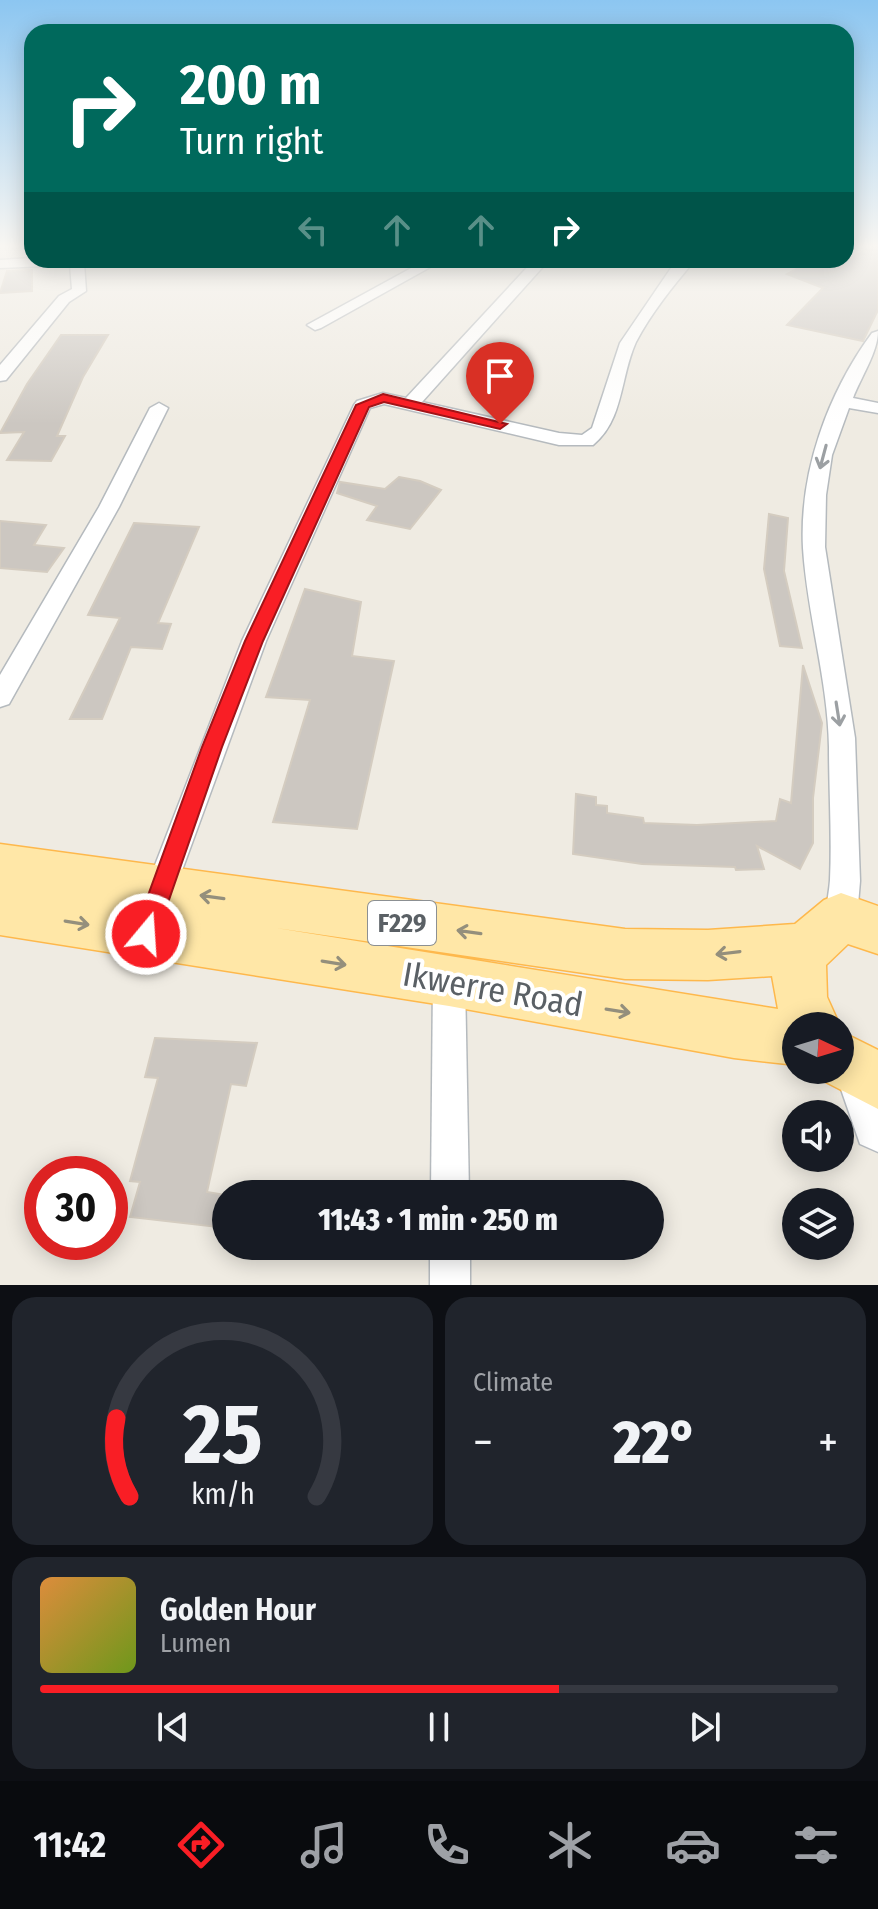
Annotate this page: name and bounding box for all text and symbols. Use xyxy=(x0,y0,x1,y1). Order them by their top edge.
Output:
text: 200 m xyxy=(180,52,321,119)
icon: right xyxy=(48,56,152,160)
text: Turn right xyxy=(180,120,323,164)
icon: left xyxy=(291,208,335,252)
icon: ahead xyxy=(375,208,419,252)
icon: ahead xyxy=(459,208,503,252)
icon: right xyxy=(543,208,587,252)
pin xyxy=(466,342,534,424)
icon: arrive xyxy=(478,354,522,398)
one-way arrow xyxy=(815,443,830,469)
one-way arrow xyxy=(832,701,847,726)
one-way arrow xyxy=(200,889,225,904)
position arrow xyxy=(104,892,188,976)
road number: F229 xyxy=(368,901,436,945)
one-way arrow xyxy=(64,916,89,931)
one-way arrow xyxy=(456,925,483,940)
one-way arrow xyxy=(715,945,742,960)
street label: Ikwerre Road xyxy=(400,954,586,1025)
one-way arrow xyxy=(321,956,346,971)
one-way arrow xyxy=(605,1004,630,1019)
north arrow xyxy=(782,1012,854,1084)
map controls xyxy=(782,1012,854,1260)
button: sound xyxy=(782,1100,854,1172)
speed limit sign: 30 xyxy=(24,1156,128,1260)
button: layers xyxy=(782,1188,854,1260)
text: 11:43 · 1 min · 250 m xyxy=(318,1202,558,1238)
text: Climate xyxy=(473,1367,553,1398)
text: 25 xyxy=(182,1385,262,1485)
text: 22° xyxy=(613,1407,698,1479)
text: − xyxy=(473,1416,493,1469)
text: + xyxy=(818,1416,838,1469)
text: km/h xyxy=(191,1477,254,1512)
text: Golden Hour xyxy=(160,1592,316,1628)
text: Lumen xyxy=(160,1628,231,1659)
icon: previous xyxy=(151,1705,195,1749)
icon: pause xyxy=(417,1705,461,1749)
icon: next xyxy=(683,1705,727,1749)
icon: directions xyxy=(173,1817,229,1873)
icon: music xyxy=(296,1817,352,1873)
icon: phone xyxy=(419,1817,475,1873)
icon: climate xyxy=(542,1817,598,1873)
icon: car xyxy=(665,1817,721,1873)
icon: filters xyxy=(788,1817,844,1873)
text: 11:42 xyxy=(34,1823,106,1867)

